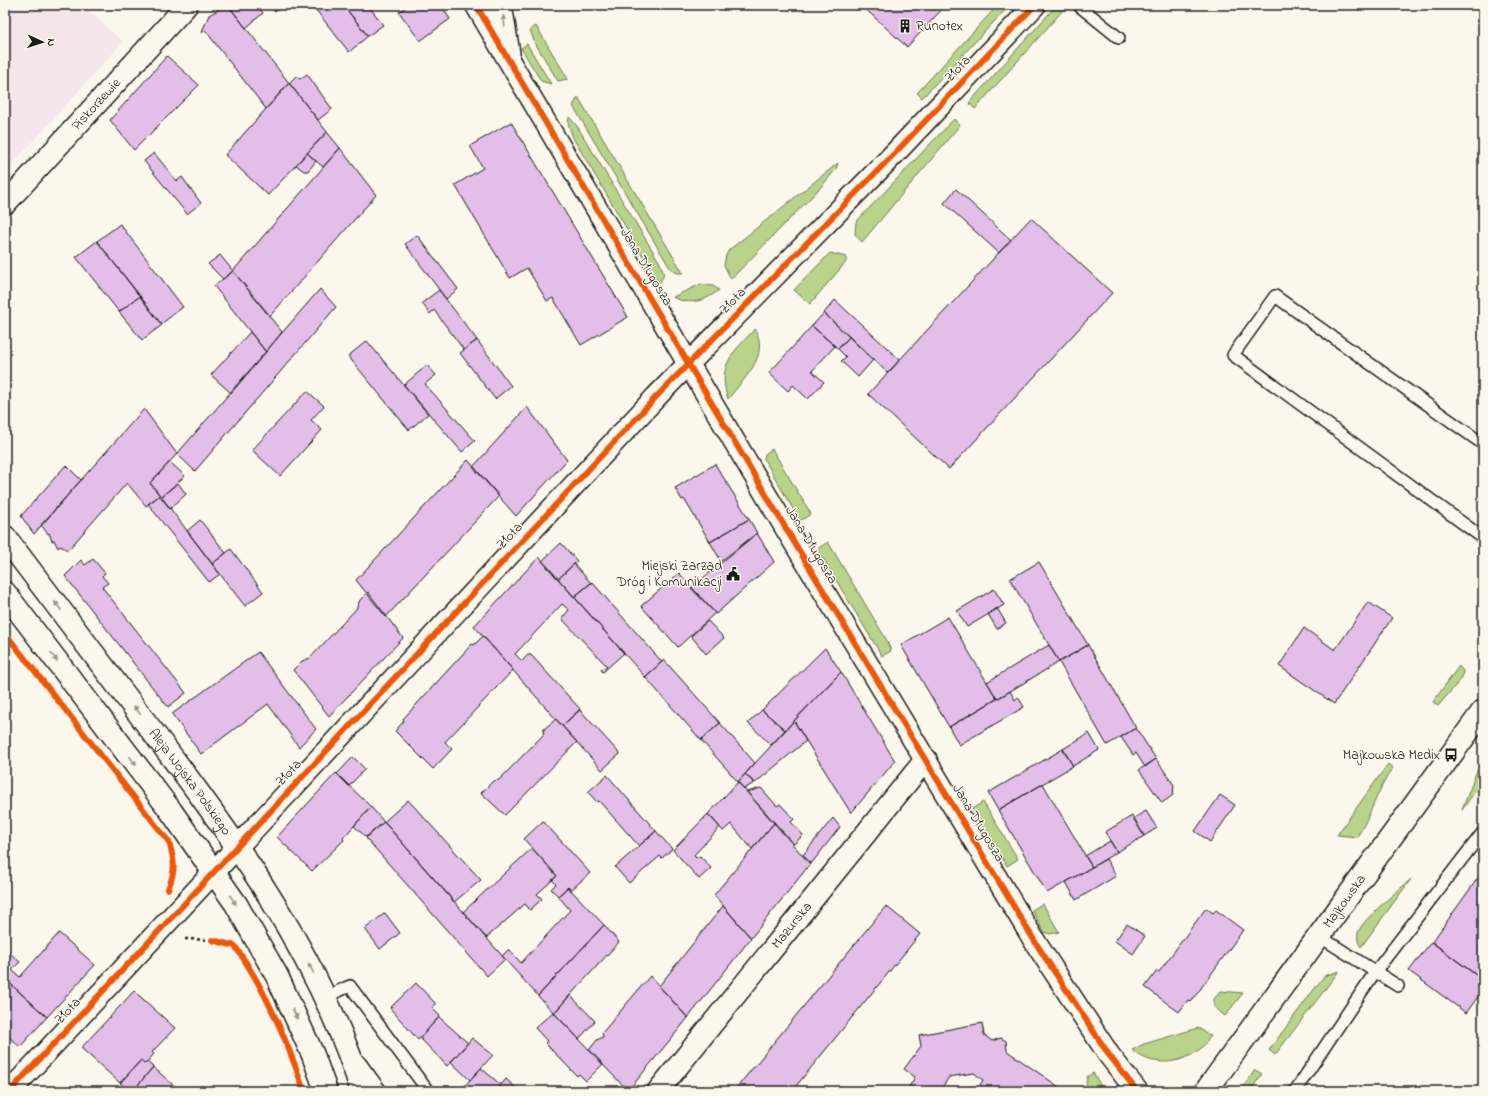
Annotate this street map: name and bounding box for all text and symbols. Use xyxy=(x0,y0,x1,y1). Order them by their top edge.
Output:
one-way arrow xyxy=(501,14,507,27)
place label: Runotex xyxy=(916,16,963,37)
building icon: Runotex xyxy=(897,18,913,34)
north arrow xyxy=(22,22,62,62)
text: N xyxy=(43,38,59,47)
street label: Złota xyxy=(940,51,976,87)
street label: Piskorzewie xyxy=(66,73,126,135)
street label: Jana Długosza xyxy=(614,224,678,311)
street label: Złota xyxy=(715,283,751,319)
street label: Jana Długosza xyxy=(779,502,843,589)
street label: Złota xyxy=(492,518,528,554)
place label: Miejski Zarząd Dróg i Komunikacji xyxy=(616,556,722,594)
public building icon: Miejski Zarząd Dróg i Komunikacji xyxy=(725,566,741,582)
one-way arrow xyxy=(53,601,62,612)
one-way arrow xyxy=(50,652,58,662)
one-way arrow xyxy=(132,704,141,715)
street label: Aleja Wojska Polskiego xyxy=(143,724,237,840)
place label: Majkowska Medix xyxy=(1343,745,1440,766)
bus stop icon: Majkowska Medix xyxy=(1443,747,1459,763)
one-way arrow xyxy=(129,755,137,766)
street label: Złota xyxy=(271,755,307,791)
street label: Jana Długosza xyxy=(946,780,1010,867)
street label: Majkowska xyxy=(1318,870,1371,932)
one-way arrow xyxy=(230,894,237,906)
street label: Mazurska xyxy=(766,897,817,953)
one-way arrow xyxy=(308,962,314,974)
street label: Złota xyxy=(50,993,86,1029)
one-way arrow xyxy=(292,1009,298,1020)

